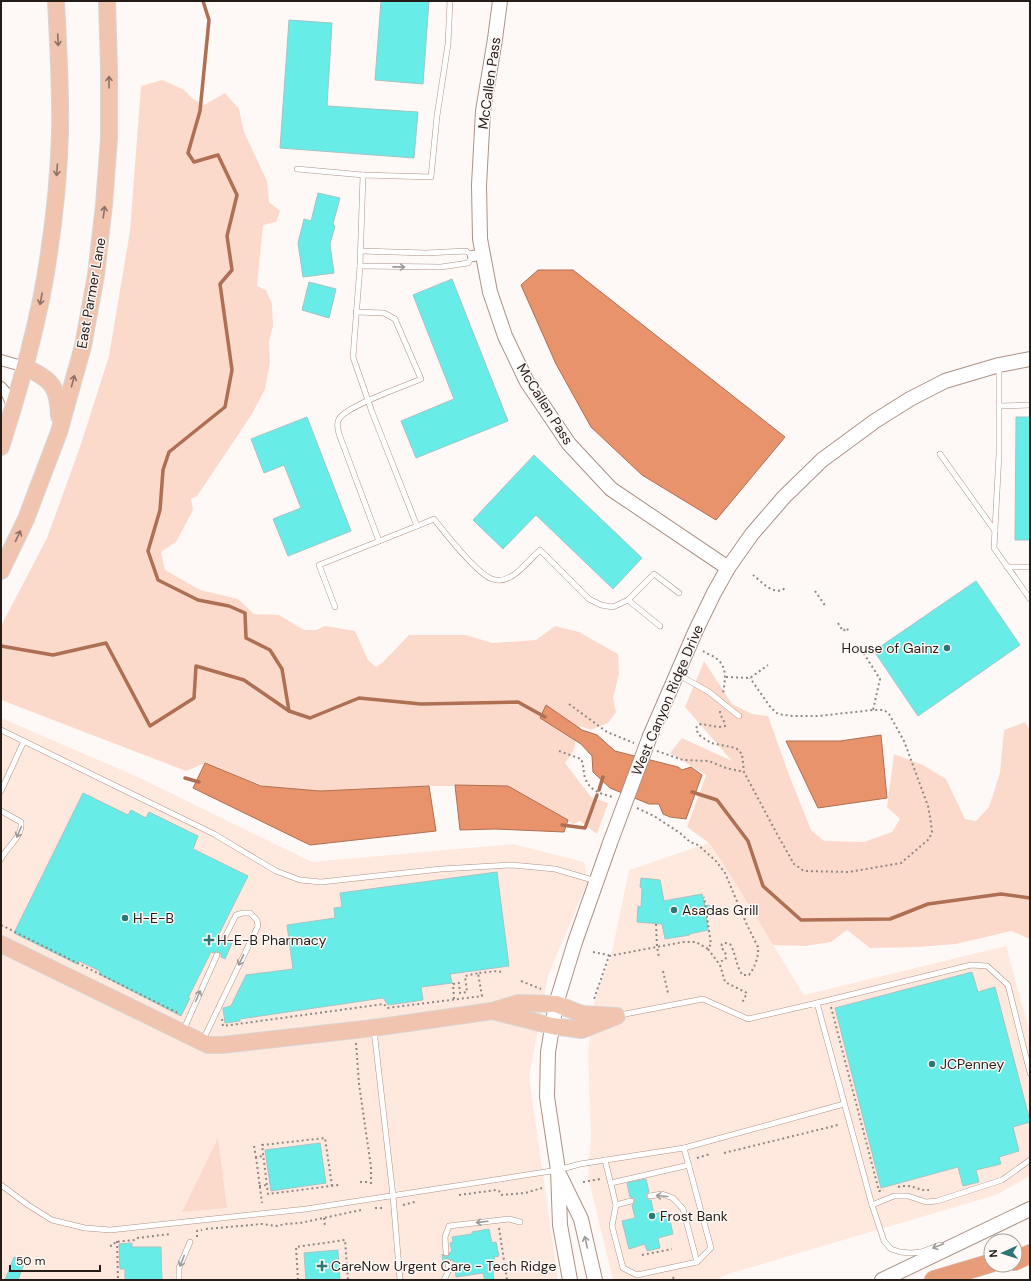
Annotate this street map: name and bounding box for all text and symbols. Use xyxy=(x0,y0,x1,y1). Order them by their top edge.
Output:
one-way arrow xyxy=(54,33,62,46)
street label: McCallen Pass xyxy=(474,36,504,130)
one-way arrow xyxy=(105,76,113,89)
one-way arrow xyxy=(54,163,61,176)
one-way arrow xyxy=(100,206,107,219)
street label: East Parmer Lane xyxy=(72,236,110,350)
one-way arrow xyxy=(392,263,405,271)
one-way arrow xyxy=(36,292,44,305)
street label: McCallen Pass xyxy=(513,360,577,448)
one-way arrow xyxy=(70,375,77,388)
one-way arrow xyxy=(15,530,22,542)
street label: West Canyon Ridge Drive xyxy=(627,622,707,778)
place label: House of Gainz xyxy=(842,639,939,657)
marker: House of Gainz xyxy=(942,643,952,653)
one-way arrow xyxy=(15,825,22,837)
place label: Asadas Grill xyxy=(682,901,758,919)
marker: Asadas Grill xyxy=(669,905,679,915)
place label: H-E-B xyxy=(133,909,174,927)
marker: H-E-B xyxy=(120,913,130,923)
place label: H-E-B Pharmacy xyxy=(217,931,327,949)
marker: H-E-B Pharmacy xyxy=(204,935,214,945)
one-way arrow xyxy=(237,954,244,966)
one-way arrow xyxy=(195,991,202,1003)
place label: JCPenney xyxy=(940,1055,1004,1073)
marker: JCPenney xyxy=(927,1059,937,1069)
one-way arrow xyxy=(655,1192,668,1199)
place label: Frost Bank xyxy=(660,1207,728,1225)
marker: Frost Bank xyxy=(647,1211,657,1221)
one-way arrow xyxy=(476,1219,489,1226)
north arrow xyxy=(983,1233,1023,1273)
one-way arrow xyxy=(582,1236,590,1249)
one-way arrow xyxy=(933,1242,945,1250)
scale bar xyxy=(10,1247,100,1273)
text: N xyxy=(986,1249,1000,1258)
text: 50 m xyxy=(16,1253,45,1269)
one-way arrow xyxy=(178,1254,186,1266)
place label: CareNow Urgent Care - Tech Ridge xyxy=(331,1257,556,1275)
marker: CareNow Urgent Care - Tech Ridge xyxy=(316,1260,328,1272)

